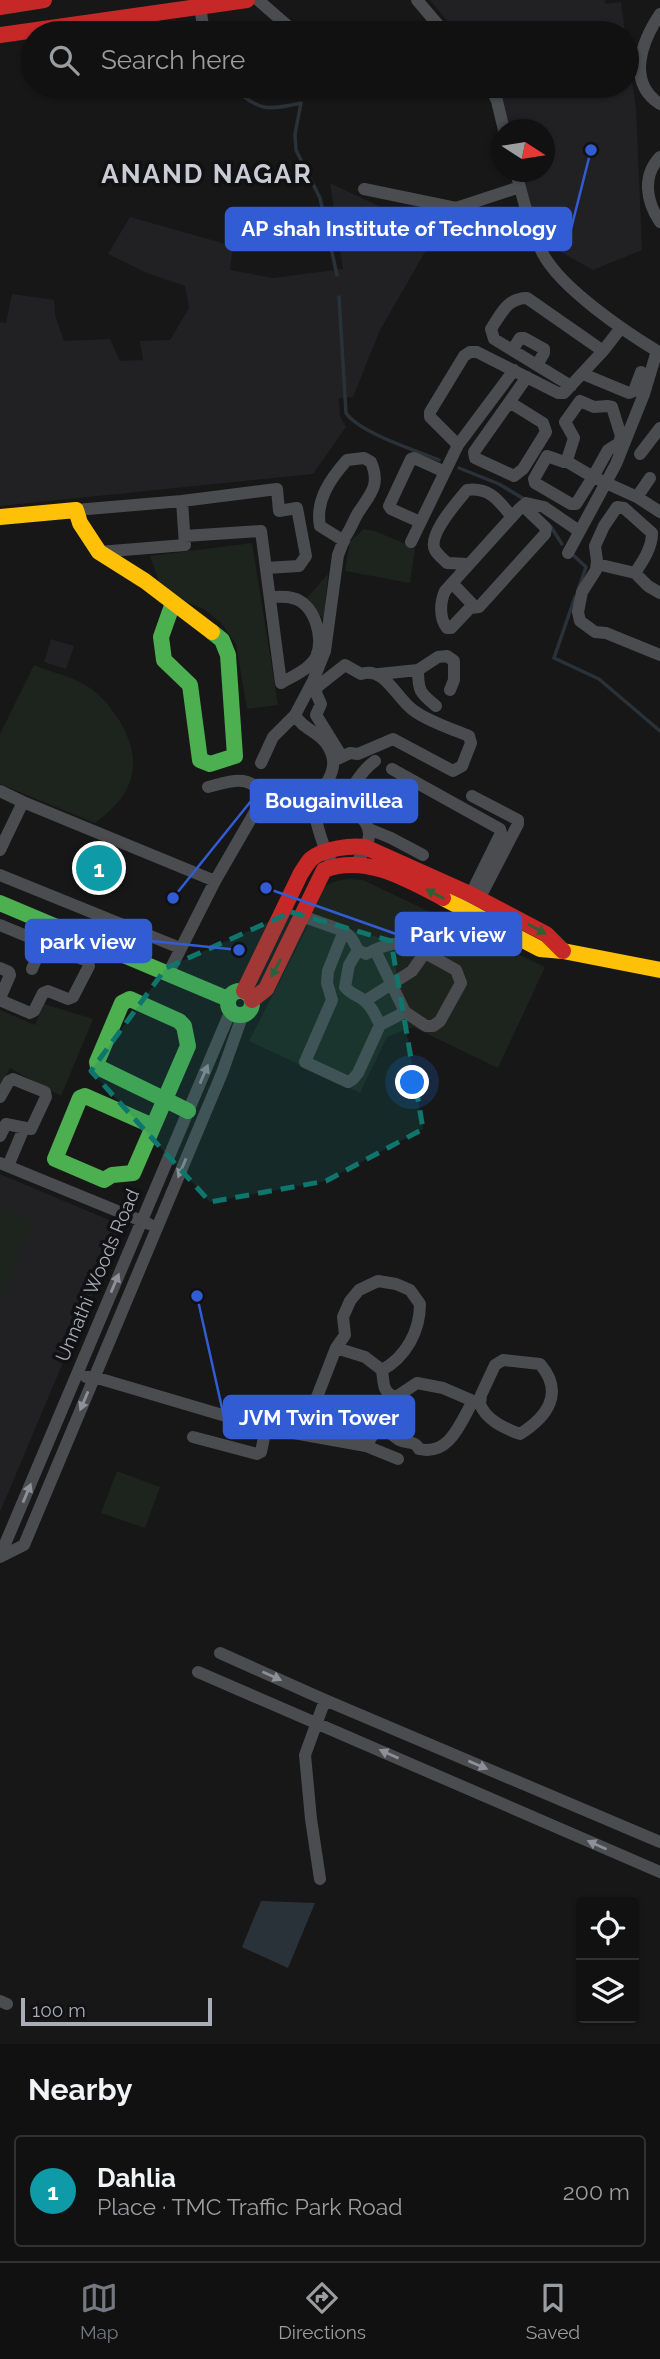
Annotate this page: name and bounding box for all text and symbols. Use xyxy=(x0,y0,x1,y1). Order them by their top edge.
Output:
search box xyxy=(21,21,639,98)
icon: search xyxy=(45,41,83,79)
text: Search here xyxy=(101,45,245,75)
north arrow xyxy=(492,119,555,182)
district label: ANAND NAGAR xyxy=(101,159,313,189)
callout: AP shah Institute of Technology xyxy=(226,208,571,250)
text: AP shah Institute of Technology xyxy=(241,216,557,241)
callout: Bougainvillea xyxy=(251,780,417,822)
text: Bougainvillea xyxy=(265,788,403,813)
pin: 1 xyxy=(76,842,122,894)
one-way arrow xyxy=(425,889,445,900)
callout: Park view xyxy=(396,913,521,955)
callout: park view xyxy=(26,920,151,962)
text: Park view xyxy=(410,922,506,947)
one-way arrow xyxy=(527,923,547,935)
text: park view xyxy=(40,929,137,954)
one-way arrow xyxy=(271,958,282,978)
one-way arrow xyxy=(199,1063,210,1084)
your location xyxy=(395,1065,429,1099)
one-way arrow xyxy=(176,1158,187,1179)
street label: Unnathi Woods Road xyxy=(51,1186,143,1364)
one-way arrow xyxy=(109,1273,121,1293)
one-way arrow xyxy=(79,1390,90,1411)
callout: JVM Twin Tower xyxy=(224,1396,414,1438)
text: JVM Twin Tower xyxy=(239,1405,399,1430)
one-way arrow xyxy=(21,1482,32,1503)
one-way arrow xyxy=(262,1671,283,1682)
one-way arrow xyxy=(378,1749,399,1760)
one-way arrow xyxy=(467,1760,488,1771)
one-way arrow xyxy=(587,1839,608,1850)
map controls xyxy=(576,1897,639,2023)
button: locate xyxy=(576,1897,639,1960)
button: layers xyxy=(576,1960,639,2023)
scale bar xyxy=(21,1995,212,2027)
text: 100 m xyxy=(32,1999,86,2021)
text: Nearby xyxy=(28,2072,132,2107)
text: Dahlia xyxy=(97,2163,176,2193)
text: 1 xyxy=(47,2178,59,2205)
text: 200 m xyxy=(563,2178,630,2205)
text: Place · TMC Traffic Park Road xyxy=(97,2193,403,2220)
tab: Map xyxy=(80,2279,119,2343)
tab: Directions xyxy=(278,2279,366,2343)
tab: Saved xyxy=(526,2279,580,2343)

